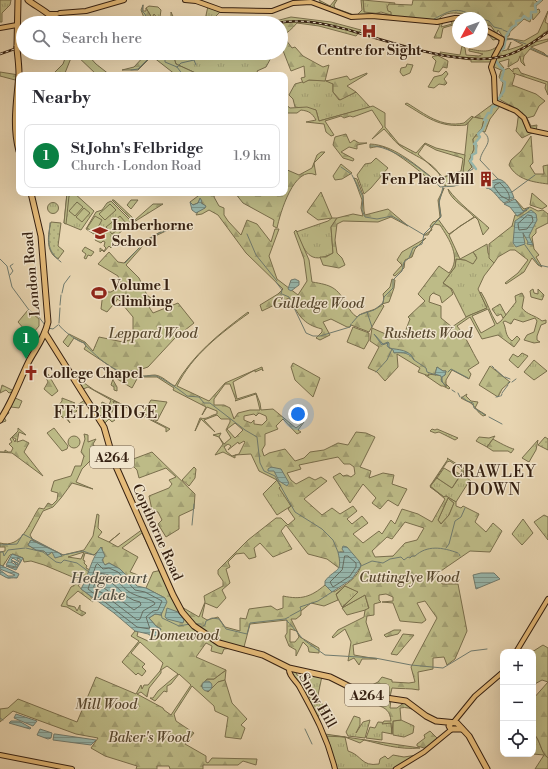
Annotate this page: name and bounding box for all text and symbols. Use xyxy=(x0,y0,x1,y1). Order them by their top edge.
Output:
north arrow xyxy=(452,12,488,48)
search box xyxy=(16,16,288,60)
hospital icon: Centre for Sight xyxy=(360,22,378,40)
icon: search xyxy=(30,27,52,49)
text: Search here xyxy=(62,29,142,48)
place label: Centre for Sight xyxy=(317,42,422,60)
text: Nearby xyxy=(32,87,91,109)
text: St John's Felbridge xyxy=(71,139,203,158)
text: 1 xyxy=(43,148,49,164)
text: 1.9 km xyxy=(234,148,271,164)
text: Church · London Road xyxy=(71,158,201,174)
building icon: Fen Place Mill xyxy=(477,170,495,188)
place label: Fen Place Mill xyxy=(381,171,474,189)
place label: Imberhorne School xyxy=(112,217,194,251)
school or university icon: Imberhorne School xyxy=(91,224,109,242)
street label: London Road xyxy=(19,231,45,317)
place label: Volume 1 Climbing xyxy=(110,277,174,311)
sports icon: Volume 1 Climbing xyxy=(90,284,108,302)
park label: Gulledge Wood xyxy=(272,295,365,313)
park label: Leppard Wood xyxy=(108,325,198,343)
park label: Rushetts Wood xyxy=(383,325,473,343)
pin: 1 xyxy=(13,326,39,359)
church icon: College Chapel xyxy=(22,364,40,382)
place label: College Chapel xyxy=(43,365,143,383)
district label: FELBRIDGE xyxy=(54,403,158,423)
your location xyxy=(288,404,308,424)
road number: A264 xyxy=(90,446,134,468)
district label: CRAWLEY DOWN xyxy=(452,462,537,500)
street label: Copthorne Road xyxy=(128,481,186,584)
water label: Hedgecourt Lake xyxy=(70,569,148,605)
park label: Cuttinglye Wood xyxy=(359,569,460,587)
park label: Domewood xyxy=(148,627,220,645)
map controls xyxy=(500,649,536,757)
button: + xyxy=(500,649,536,685)
street label: Snow Hill xyxy=(294,670,340,731)
road number: A264 xyxy=(345,684,389,706)
button: − xyxy=(500,685,536,721)
park label: Mill Wood xyxy=(75,696,138,714)
button: locate xyxy=(500,721,536,757)
park label: Baker's Wood xyxy=(107,729,191,747)

